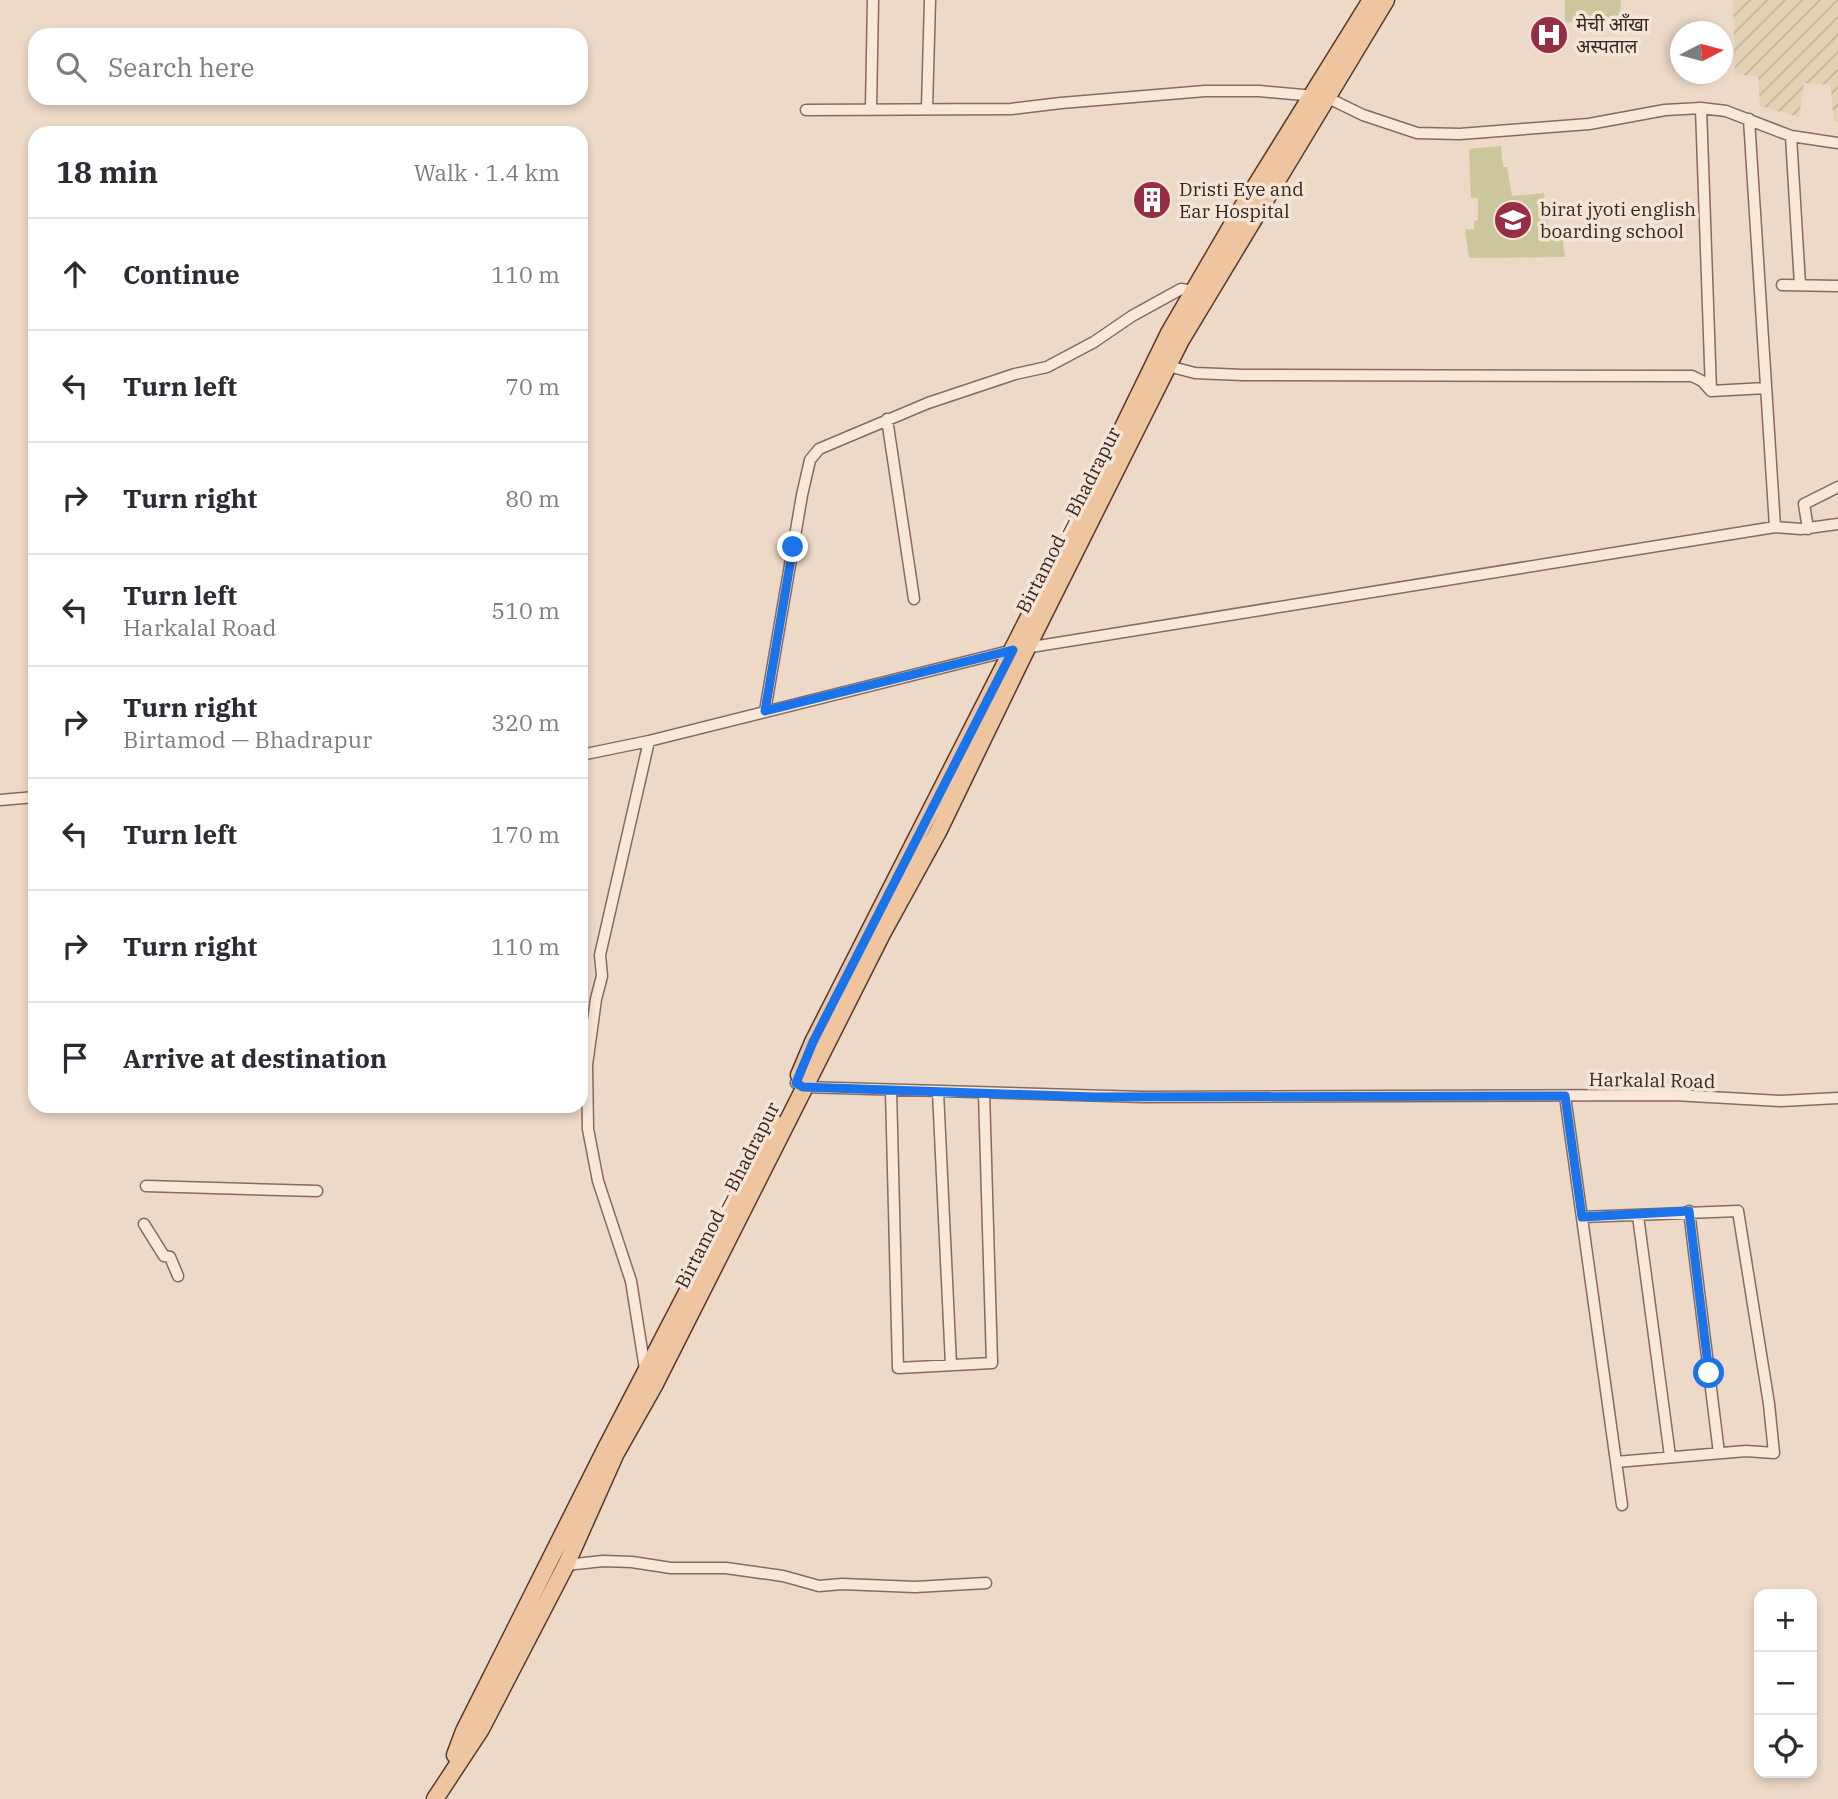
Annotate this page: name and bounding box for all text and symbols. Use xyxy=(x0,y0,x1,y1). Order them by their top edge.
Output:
place label: मेची आँखा अस्पताल xyxy=(1576,12,1650,58)
hospital icon: मेची आँखा अस्पताल xyxy=(1528,14,1570,56)
north arrow xyxy=(1670,21,1733,84)
search box xyxy=(28,28,588,105)
icon: search xyxy=(52,48,90,86)
text: Search here xyxy=(108,50,254,84)
text: 18 min xyxy=(56,152,158,191)
text: Walk · 1.4 km xyxy=(414,157,560,187)
place label: Dristi Eye and Ear Hospital xyxy=(1179,177,1304,223)
building icon: Dristi Eye and Ear Hospital xyxy=(1131,179,1173,221)
place label: birat jyoti english boarding school xyxy=(1540,197,1696,243)
school or university icon: birat jyoti english boarding school xyxy=(1492,199,1534,241)
icon: ahead xyxy=(56,255,94,293)
text: Continue xyxy=(123,257,240,291)
text: 110 m xyxy=(491,259,560,289)
icon: left xyxy=(56,367,94,405)
text: Turn left xyxy=(123,369,237,403)
text: 70 m xyxy=(505,371,560,401)
street label: Birtamod — Bhadrapur xyxy=(1011,422,1126,617)
icon: right xyxy=(56,479,94,517)
text: Turn right xyxy=(123,481,257,515)
text: 80 m xyxy=(505,483,560,513)
route end xyxy=(777,531,808,562)
text: Turn left xyxy=(123,578,237,612)
icon: left xyxy=(56,591,94,629)
text: 510 m xyxy=(491,595,560,625)
text: Harkalal Road xyxy=(123,612,276,642)
text: Turn right xyxy=(123,690,257,724)
icon: right xyxy=(56,703,94,741)
text: 320 m xyxy=(491,707,560,737)
text: Birtamod — Bhadrapur xyxy=(123,724,372,754)
icon: left xyxy=(56,815,94,853)
text: Turn left xyxy=(123,817,237,851)
text: 170 m xyxy=(491,819,560,849)
icon: right xyxy=(56,927,94,965)
text: Turn right xyxy=(123,929,257,963)
text: 110 m xyxy=(491,931,560,961)
icon: arrive xyxy=(56,1039,94,1077)
text: Arrive at destination xyxy=(123,1041,387,1075)
street label: Harkalal Road xyxy=(1588,1067,1716,1093)
street label: Birtamod — Bhadrapur xyxy=(670,1097,785,1292)
route start xyxy=(1693,1357,1724,1388)
map controls xyxy=(1754,1589,1817,1778)
button: + xyxy=(1754,1589,1817,1652)
button: − xyxy=(1754,1652,1817,1715)
button: locate xyxy=(1754,1715,1817,1778)

